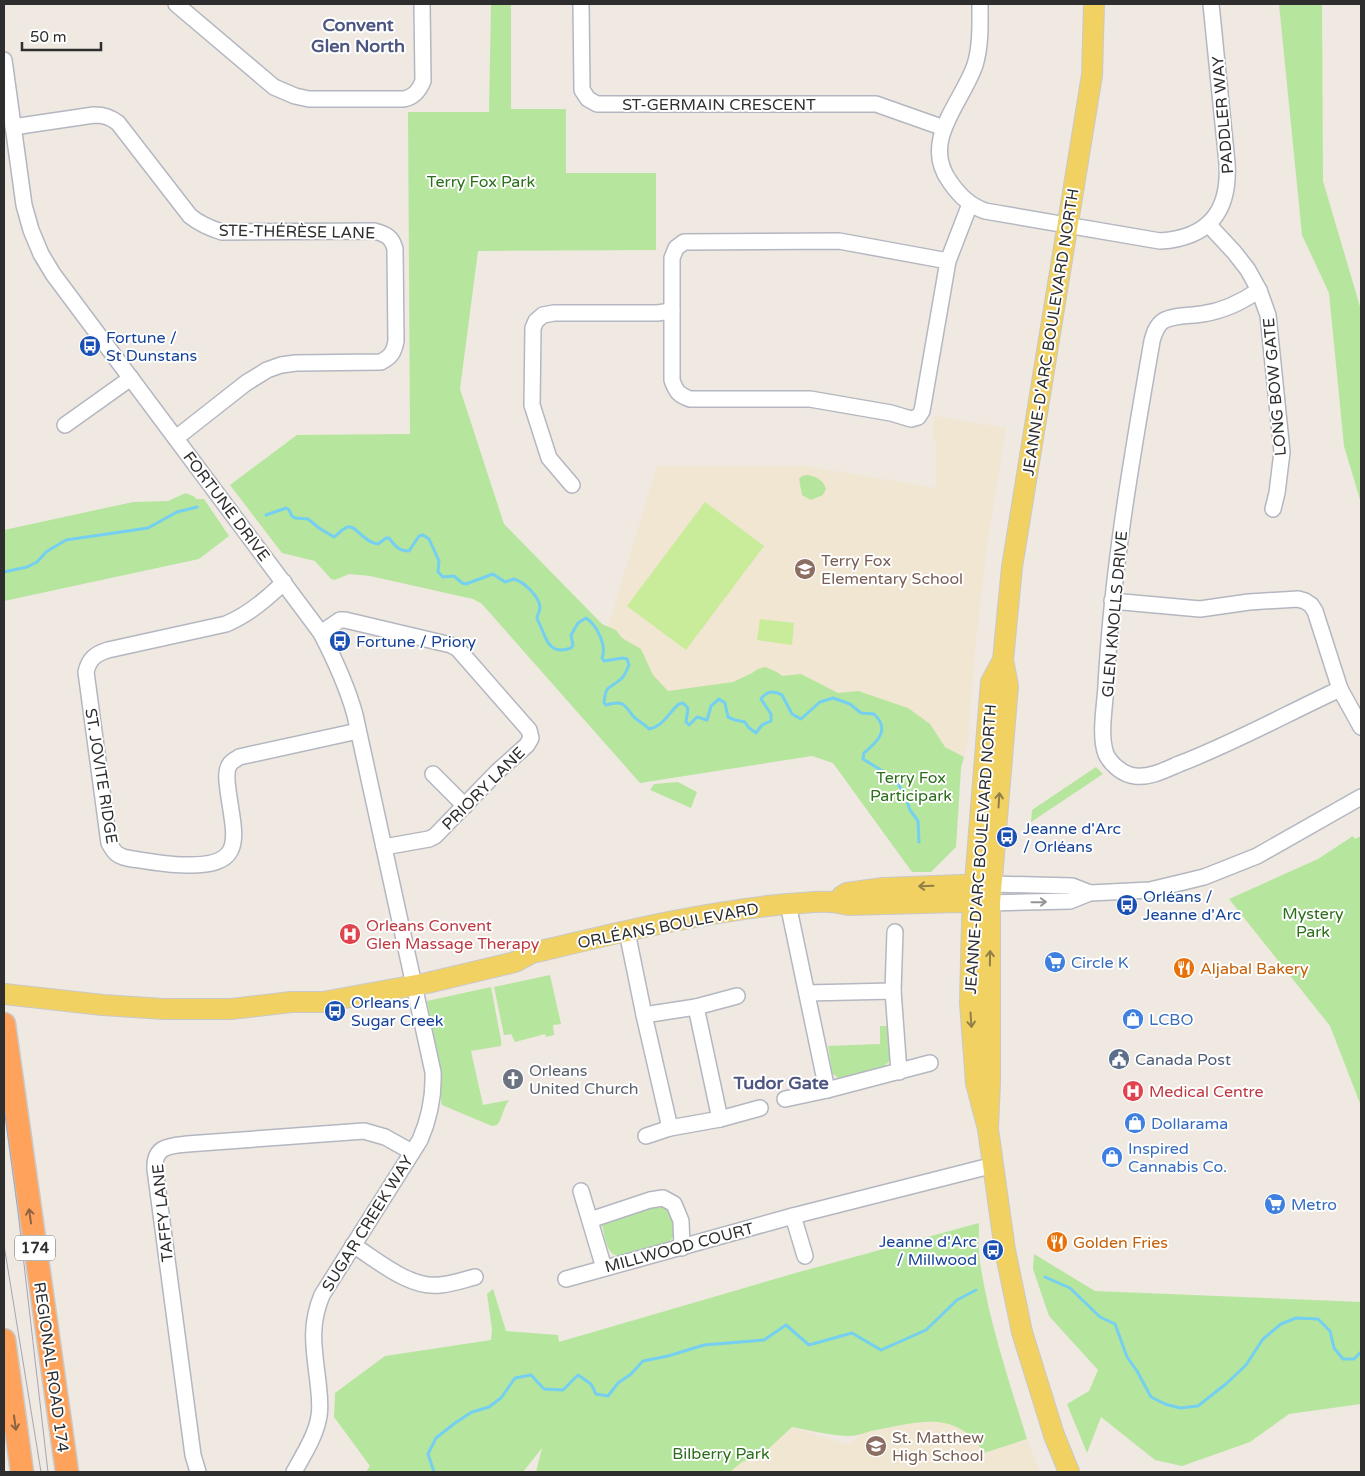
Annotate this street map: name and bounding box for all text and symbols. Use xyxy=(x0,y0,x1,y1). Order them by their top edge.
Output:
district label: Convent Glen North xyxy=(311,14,405,57)
scale bar xyxy=(22,20,101,52)
text: 50 m xyxy=(30,28,67,46)
street label: PADDLER WAY xyxy=(1208,55,1238,175)
street label: ST-GERMAIN CRESCENT xyxy=(622,95,816,115)
park label: Terry Fox Park xyxy=(427,172,535,192)
street label: JEANNE-D'ARC BOULEVARD NORTH xyxy=(1018,187,1084,477)
street label: STE-THÉRÈSE LANE xyxy=(219,221,375,243)
street label: LONG BOW GATE xyxy=(1259,317,1291,457)
place label: Fortune / St Dunstans xyxy=(106,328,197,366)
bus stop icon: Fortune / St Dunstans xyxy=(78,334,102,358)
street label: FORTUNE DRIVE xyxy=(178,448,274,565)
street label: GLEN KNOLLS DRIVE xyxy=(1098,530,1132,698)
place label: Terry Fox Elementary School xyxy=(821,551,963,589)
school or university icon: Terry Fox Elementary School xyxy=(793,557,817,581)
bus stop icon: Fortune / Priory xyxy=(328,629,352,653)
place label: Fortune / Priory xyxy=(356,632,477,652)
street label: JEANNE-D'ARC BOULEVARD NORTH xyxy=(961,703,1001,995)
street label: ST. JOVITE RIDGE xyxy=(80,707,122,845)
street label: PRIORY LANE xyxy=(438,743,529,834)
park label: Terry Fox Participark xyxy=(870,768,952,806)
one-way arrow xyxy=(995,793,1004,809)
place label: Jeanne d'Arc / Orléans xyxy=(1023,819,1121,857)
bus stop icon: Jeanne d'Arc / Orléans xyxy=(995,825,1019,849)
one-way arrow xyxy=(918,881,934,891)
place label: Orléans / Jeanne d'Arc xyxy=(1143,887,1241,925)
bus stop icon: Orléans / Jeanne d'Arc xyxy=(1115,893,1139,917)
one-way arrow xyxy=(1030,897,1047,907)
street label: ORLÉANS BOULEVARD xyxy=(576,899,760,953)
park label: Mystery Park xyxy=(1282,904,1344,942)
place label: Orleans Convent Glen Massage Therapy xyxy=(366,916,540,954)
hospital icon: Orleans Convent Glen Massage Therapy xyxy=(338,922,362,946)
one-way arrow xyxy=(985,950,995,966)
supermarket icon: Circle K xyxy=(1043,950,1067,974)
place label: Circle K xyxy=(1071,953,1129,973)
restaurant icon: Aljabal Bakery xyxy=(1172,956,1196,980)
place label: Aljabal Bakery xyxy=(1200,959,1309,979)
place label: Orleans / Sugar Creek xyxy=(351,993,444,1031)
bus stop icon: Orleans / Sugar Creek xyxy=(323,999,347,1023)
shop icon: LCBO xyxy=(1121,1007,1145,1031)
place label: LCBO xyxy=(1149,1010,1193,1030)
one-way arrow xyxy=(967,1012,976,1028)
public building icon: Canada Post xyxy=(1107,1047,1131,1071)
place label: Canada Post xyxy=(1135,1050,1231,1070)
place label: Orleans United Church xyxy=(529,1061,639,1099)
church icon: Orleans United Church xyxy=(501,1067,525,1091)
district label: Tudor Gate xyxy=(732,1072,829,1094)
hospital icon: Medical Centre xyxy=(1121,1079,1145,1103)
place label: Medical Centre xyxy=(1149,1082,1264,1102)
shop icon: Dollarama xyxy=(1123,1111,1147,1135)
place label: Dollarama xyxy=(1151,1114,1228,1134)
place label: Inspired Cannabis Co. xyxy=(1128,1139,1227,1177)
shop icon: Inspired Cannabis Co. xyxy=(1100,1145,1124,1169)
street label: SUGAR CREEK WAY xyxy=(318,1152,418,1295)
street label: TAFFY LANE xyxy=(148,1163,178,1263)
supermarket icon: Metro xyxy=(1263,1192,1287,1216)
place label: Metro xyxy=(1291,1195,1337,1215)
one-way arrow xyxy=(25,1208,35,1224)
street label: MILLWOOD COURT xyxy=(603,1218,756,1277)
restaurant icon: Golden Fries xyxy=(1045,1230,1069,1254)
place label: Jeanne d'Arc / Millwood xyxy=(879,1232,977,1270)
place label: Golden Fries xyxy=(1073,1233,1168,1253)
road number: 174 xyxy=(15,1236,55,1260)
bus stop icon: Jeanne d'Arc / Millwood xyxy=(981,1238,1005,1262)
street label: REGIONAL ROAD 174 xyxy=(29,1281,73,1454)
one-way arrow xyxy=(10,1415,20,1431)
place label: St. Matthew High School xyxy=(892,1428,984,1466)
school or university icon: St. Matthew High School xyxy=(864,1434,888,1458)
park label: Bilberry Park xyxy=(672,1444,770,1464)

